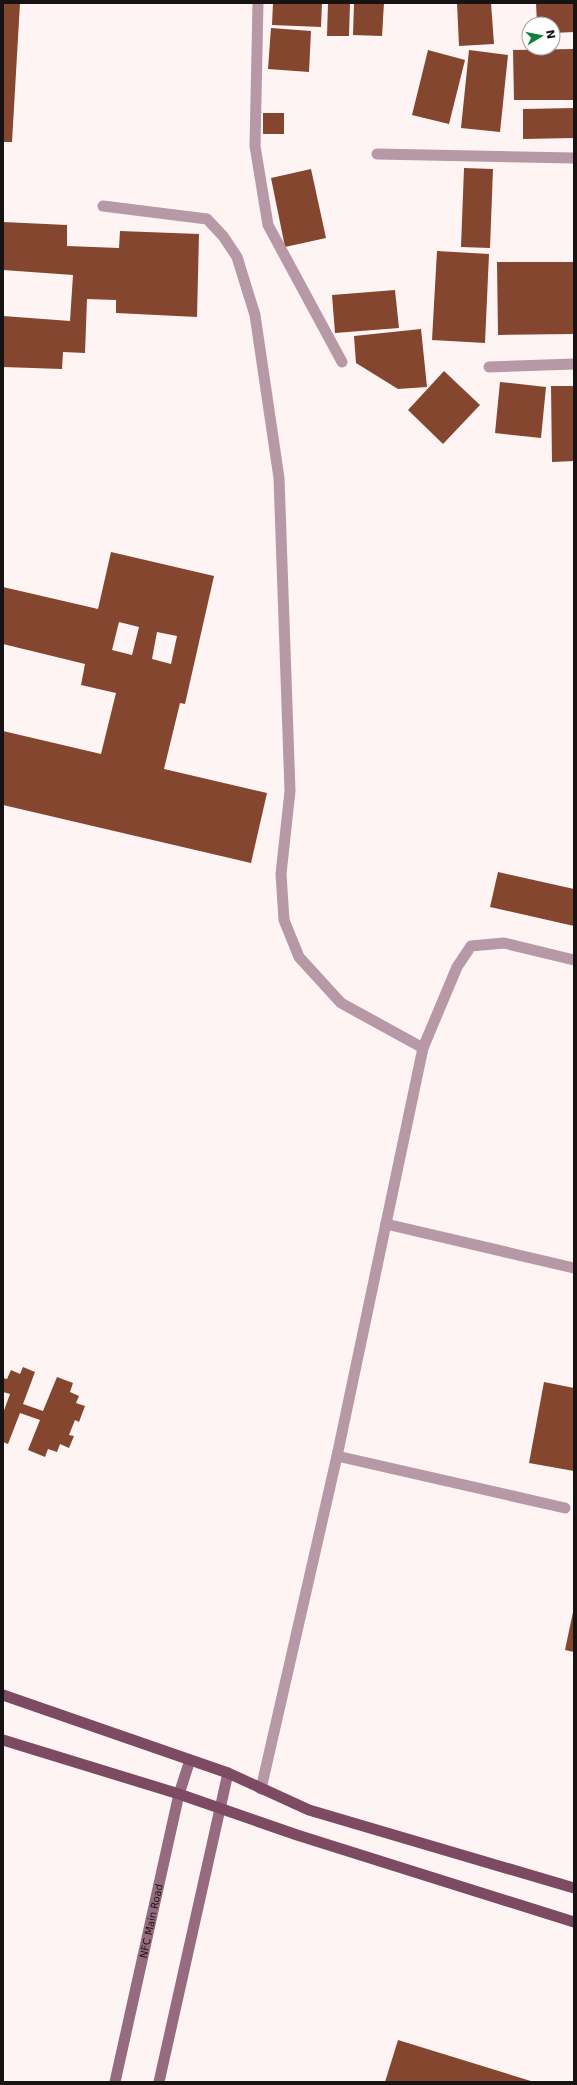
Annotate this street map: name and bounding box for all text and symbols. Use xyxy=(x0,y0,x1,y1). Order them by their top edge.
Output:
north arrow xyxy=(521,16,561,56)
text: N xyxy=(543,29,558,40)
street label: NFC Main Road xyxy=(137,1883,164,1959)

